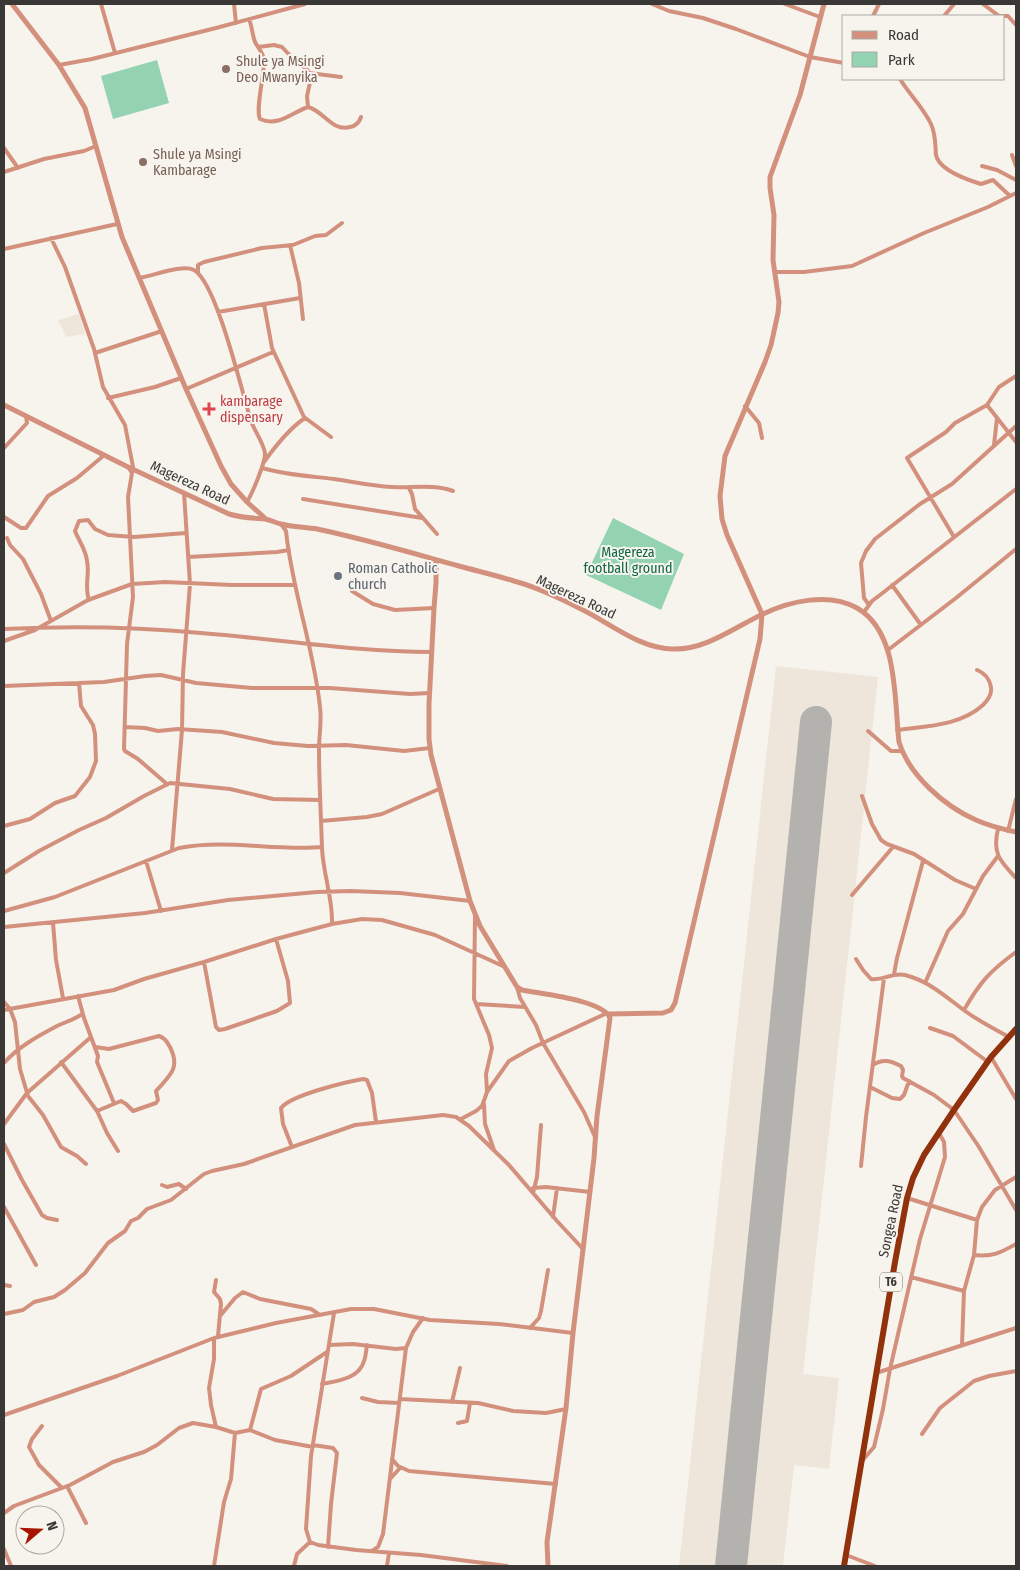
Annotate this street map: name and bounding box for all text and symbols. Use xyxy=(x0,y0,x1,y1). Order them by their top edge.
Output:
legend xyxy=(842,15,1005,80)
text: Road xyxy=(888,26,919,44)
text: Park xyxy=(888,51,915,69)
place label: Shule ya Msingi Deo Mwanyika xyxy=(236,53,325,86)
marker: Shule ya Msingi Deo Mwanyika xyxy=(220,63,232,75)
place label: Shule ya Msingi Kambarage xyxy=(153,146,242,179)
marker: Shule ya Msingi Kambarage xyxy=(137,156,149,168)
place label: kambarage dispensary xyxy=(220,393,283,426)
marker: kambarage dispensary xyxy=(202,402,216,416)
street label: Magereza Road xyxy=(148,457,232,509)
park label: Magereza football ground xyxy=(584,544,672,577)
place label: Roman Catholic church xyxy=(348,560,437,593)
marker: Roman Catholic church xyxy=(332,570,344,582)
street label: Magereza Road xyxy=(534,571,618,623)
street label: Songea Road xyxy=(875,1183,907,1259)
road number: T6 xyxy=(880,1272,902,1291)
north arrow xyxy=(15,1505,65,1555)
text: N xyxy=(42,1519,61,1533)

